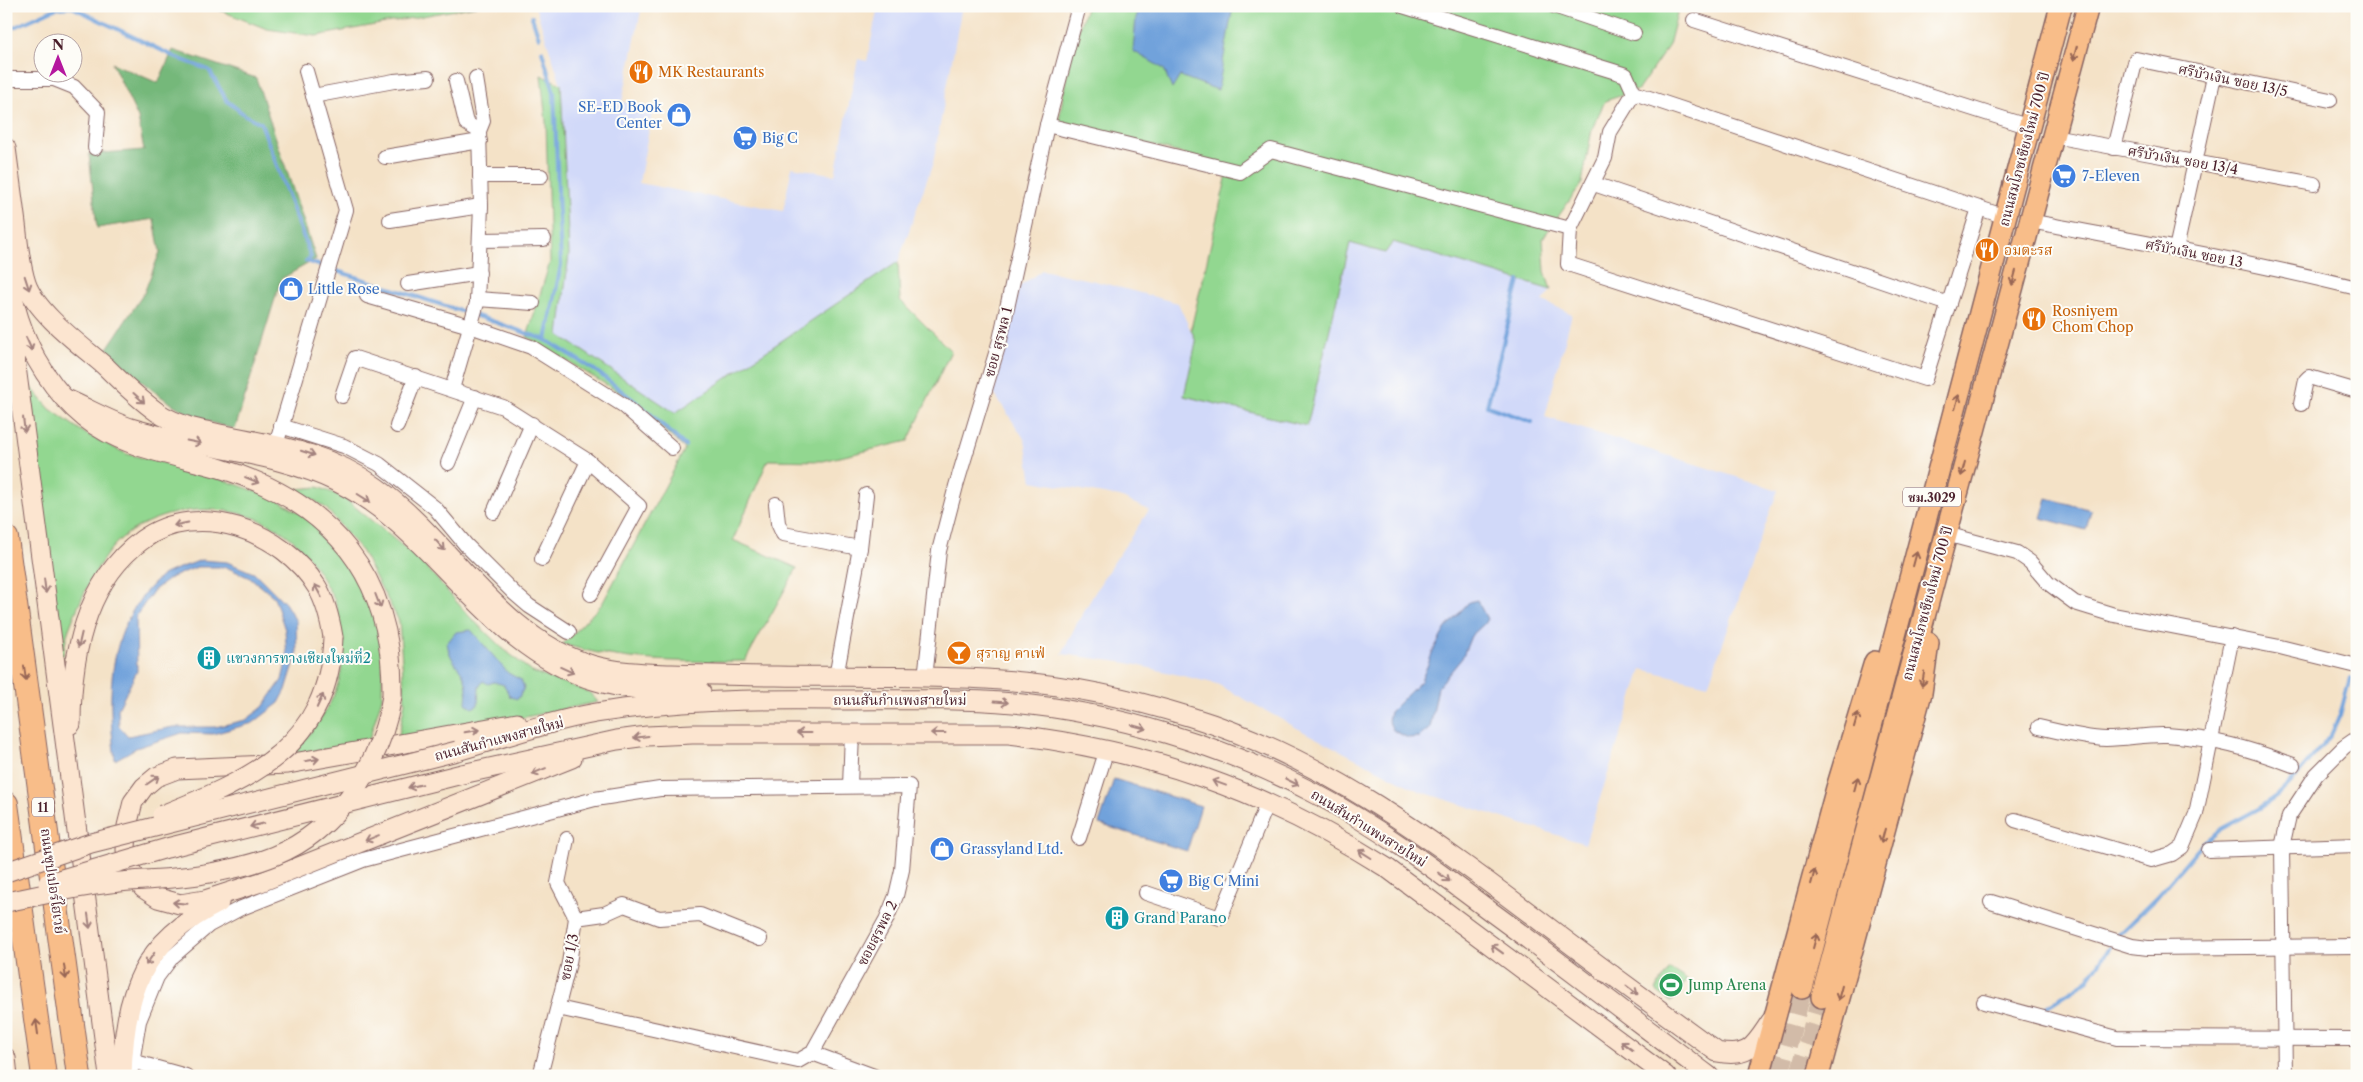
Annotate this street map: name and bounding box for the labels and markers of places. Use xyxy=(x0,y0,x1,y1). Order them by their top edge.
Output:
restaurant icon: MK Restaurants xyxy=(628,59,654,85)
place label: MK Restaurants xyxy=(658,63,764,81)
place label: SE-ED Book Center xyxy=(578,98,663,132)
shop icon: SE-ED Book Center xyxy=(666,102,692,128)
supermarket icon: Big C xyxy=(732,125,758,151)
place label: Big C xyxy=(762,129,798,147)
supermarket icon: 7-Eleven xyxy=(2051,163,2077,189)
place label: 7-Eleven xyxy=(2082,167,2140,185)
restaurant icon: อมตะรส xyxy=(1974,237,2000,263)
place label: อมตะรส xyxy=(2004,241,2053,259)
shop icon: Little Rose xyxy=(278,276,304,302)
place label: Little Rose xyxy=(308,280,380,298)
place label: Rosniyem Chom Chop xyxy=(2052,302,2134,336)
restaurant icon: Rosniyem Chom Chop xyxy=(2021,306,2047,332)
bar icon: สุราญ คาเฟ่ xyxy=(946,640,972,666)
place label: สุราญ คาเฟ่ xyxy=(976,644,1045,662)
building icon: แขวงการทางเชียงใหม่ที่2 xyxy=(196,645,222,671)
place label: แขวงการทางเชียงใหม่ที่2 xyxy=(226,648,371,667)
shop icon: Grassyland Ltd. xyxy=(929,836,955,862)
place label: Grassyland Ltd. xyxy=(960,840,1063,858)
supermarket icon: Big C Mini xyxy=(1158,868,1184,894)
place label: Big C Mini xyxy=(1188,872,1259,890)
building icon: Grand Parano xyxy=(1104,905,1130,931)
place label: Grand Parano xyxy=(1134,909,1227,927)
sports icon: Jump Arena xyxy=(1658,972,1684,998)
place label: Jump Arena xyxy=(1686,976,1767,994)

